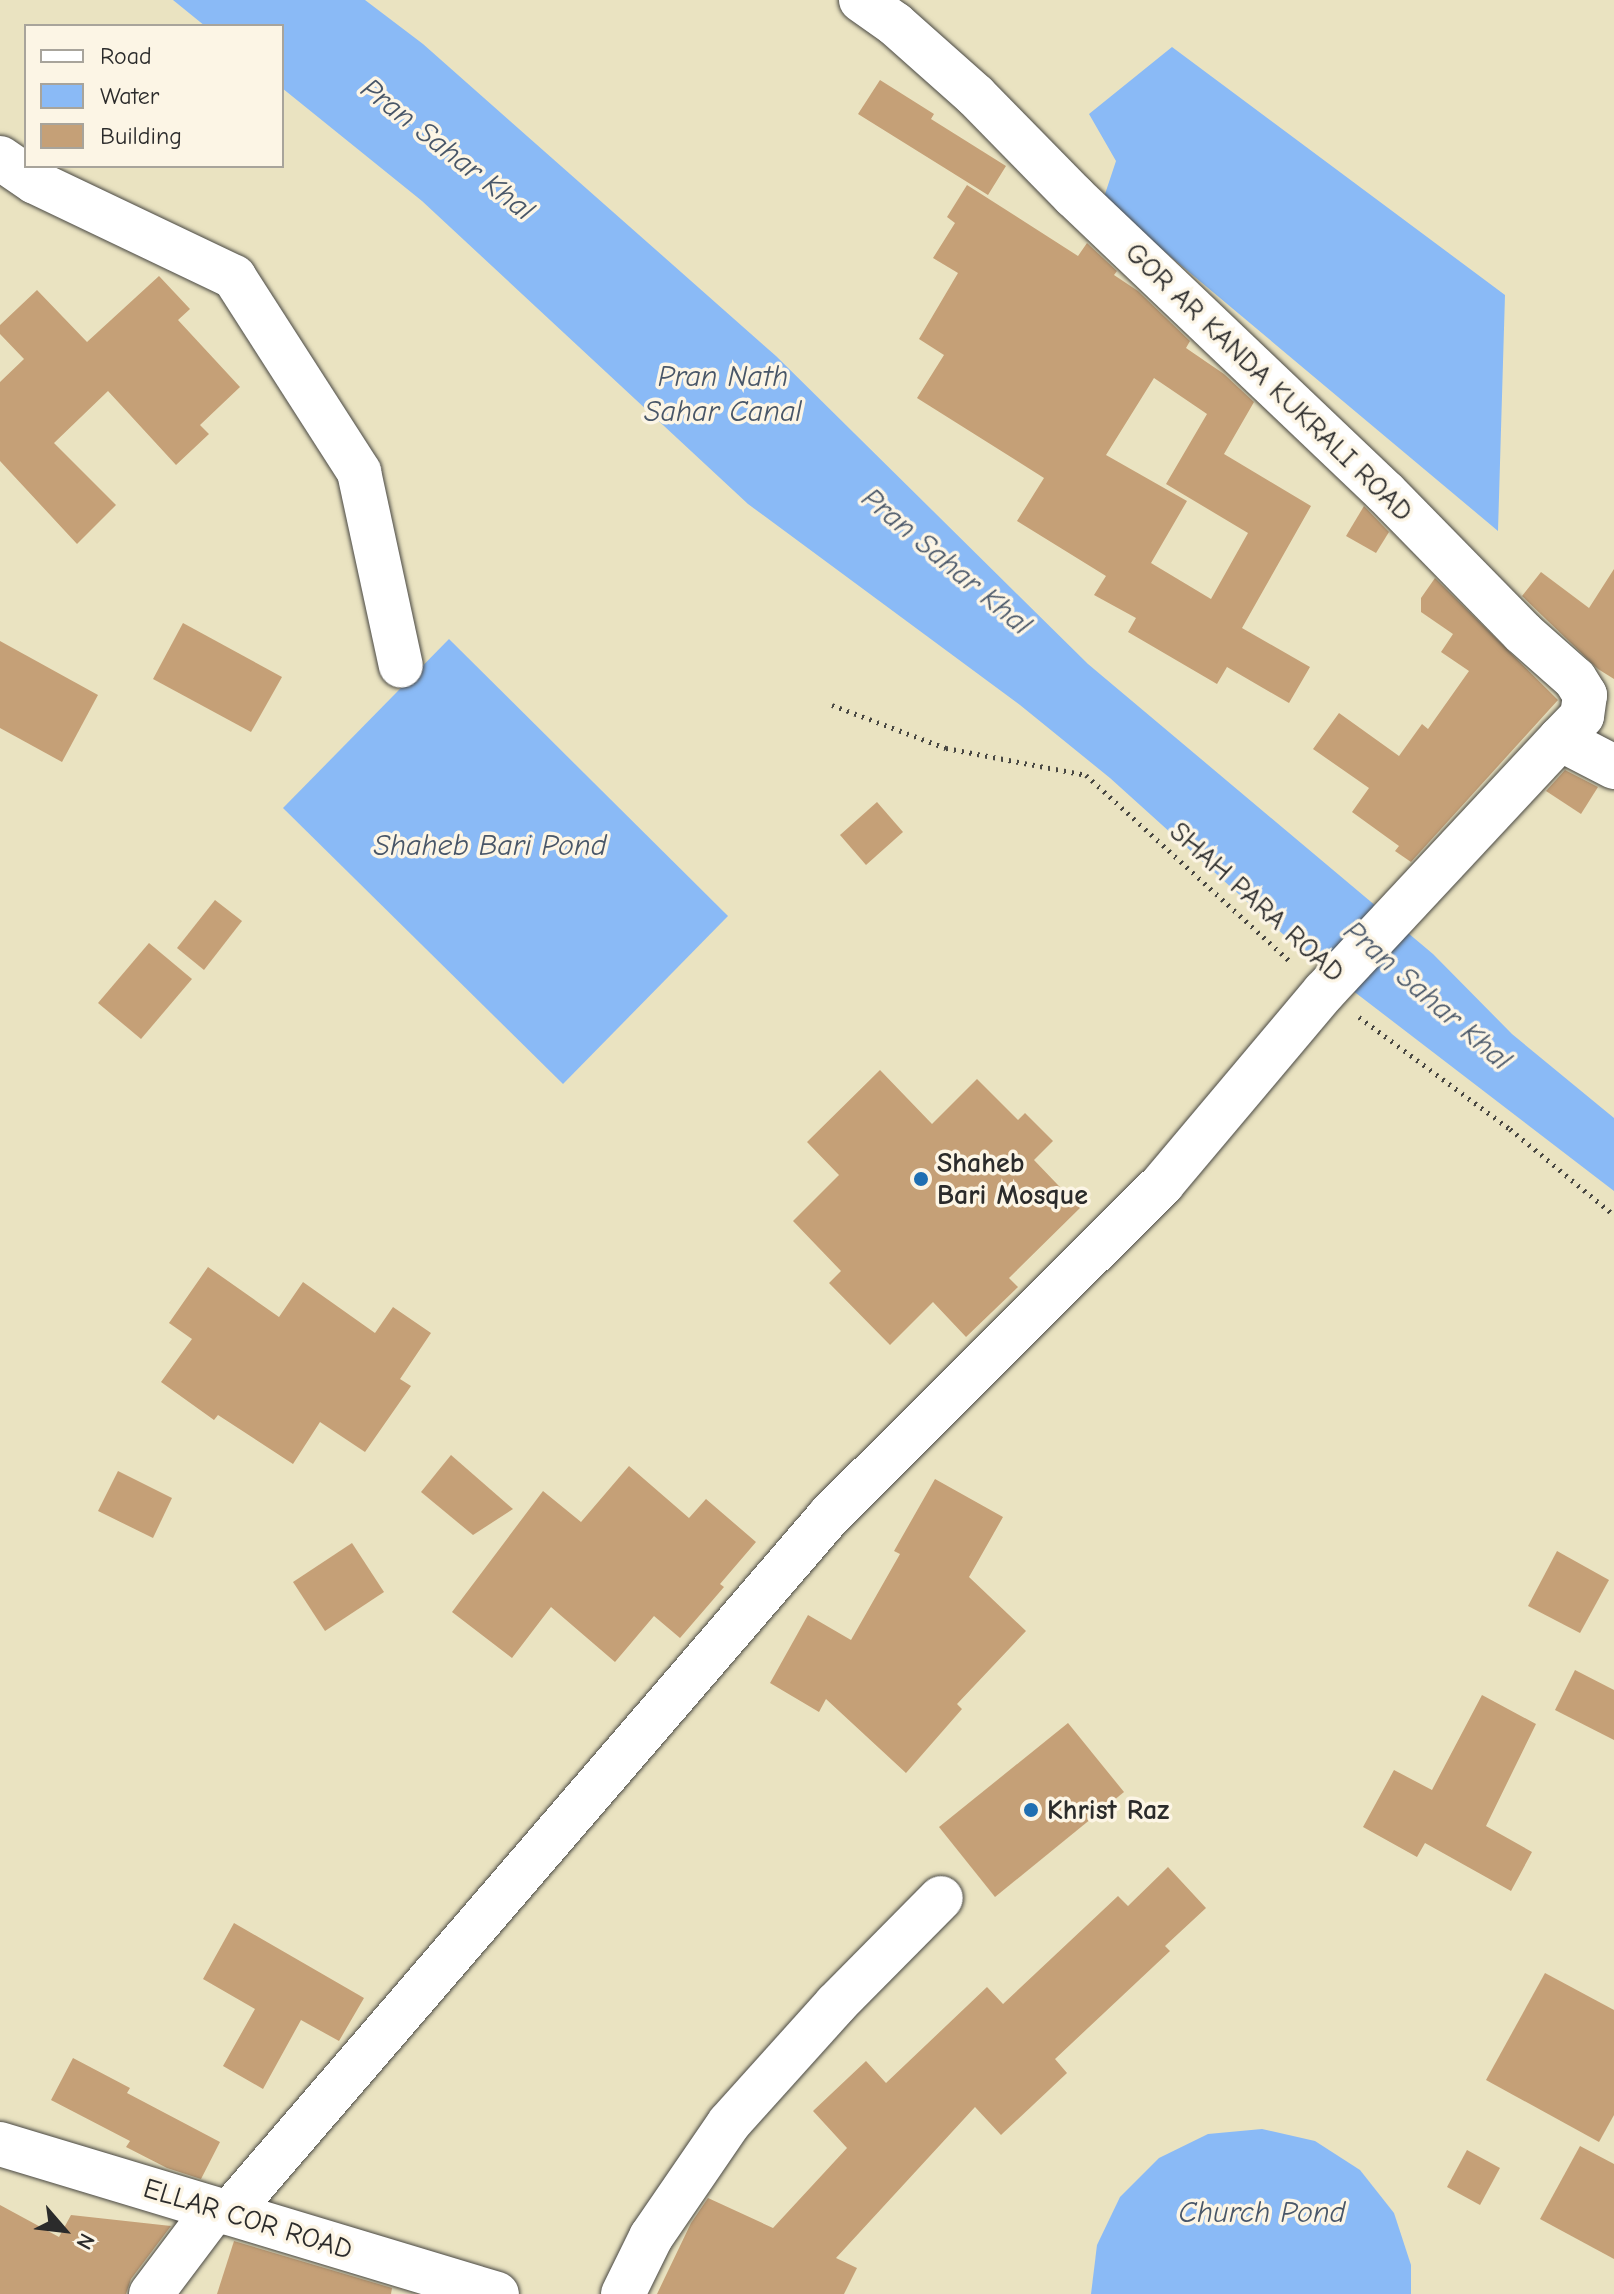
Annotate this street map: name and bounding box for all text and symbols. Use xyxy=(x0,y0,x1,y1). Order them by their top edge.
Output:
legend xyxy=(24,24,284,168)
text: Road xyxy=(100,42,152,70)
water label: Pran Sahar Khal xyxy=(353,71,541,229)
text: Water xyxy=(100,82,159,110)
text: Building xyxy=(100,122,182,150)
street label: GOR AR KANDA KUKRALI ROAD xyxy=(1118,236,1420,528)
water label: Pran Nath Sahar Canal xyxy=(644,359,802,430)
water label: Pran Sahar Khal xyxy=(854,481,1038,643)
street label: SHAH PARA ROAD xyxy=(1163,815,1351,989)
water label: Shaheb Bari Pond xyxy=(373,828,607,864)
water label: Pran Sahar Khal xyxy=(1336,914,1518,1078)
place label: Shaheb Bari Mosque xyxy=(937,1146,1088,1212)
marker: Shaheb Bari Mosque xyxy=(912,1170,930,1188)
place label: Khrist Raz xyxy=(1047,1793,1169,1827)
marker: Khrist Raz xyxy=(1022,1801,1040,1819)
street label: ELLAR COR ROAD xyxy=(139,2171,357,2267)
north arrow xyxy=(24,2190,104,2270)
water label: Church Pond xyxy=(1178,2195,1346,2231)
text: N xyxy=(70,2229,100,2254)

